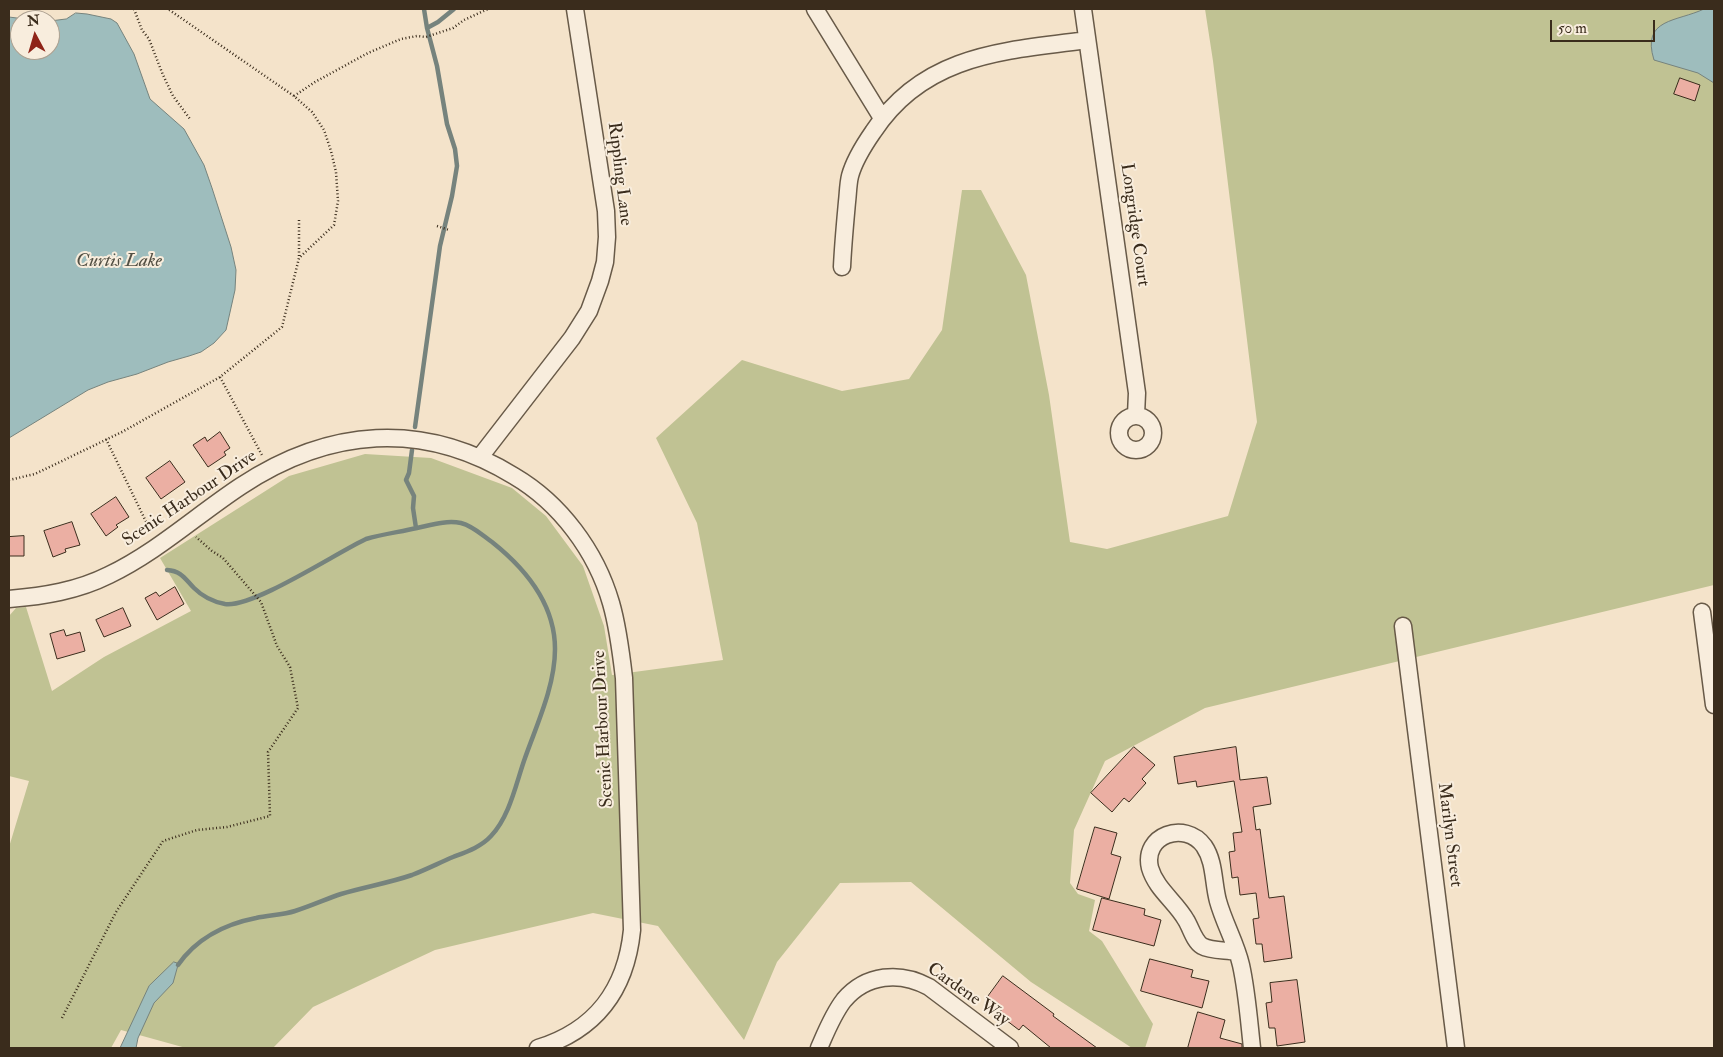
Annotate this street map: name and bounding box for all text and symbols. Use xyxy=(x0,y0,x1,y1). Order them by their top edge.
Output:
north arrow xyxy=(10,10,60,60)
scale bar xyxy=(1553,10,1658,42)
text: N xyxy=(26,11,41,30)
text: 50 m xyxy=(1558,19,1587,38)
street label: Rippling Lane xyxy=(602,121,636,227)
street label: Longridge Court xyxy=(1115,162,1153,288)
water label: Curtis Lake xyxy=(76,251,162,273)
street label: Scenic Harbour Drive xyxy=(119,446,261,552)
street label: Scenic Harbour Drive xyxy=(589,650,619,808)
street label: Marilyn Street xyxy=(1432,782,1466,888)
street label: Cardene Way xyxy=(923,959,1013,1031)

